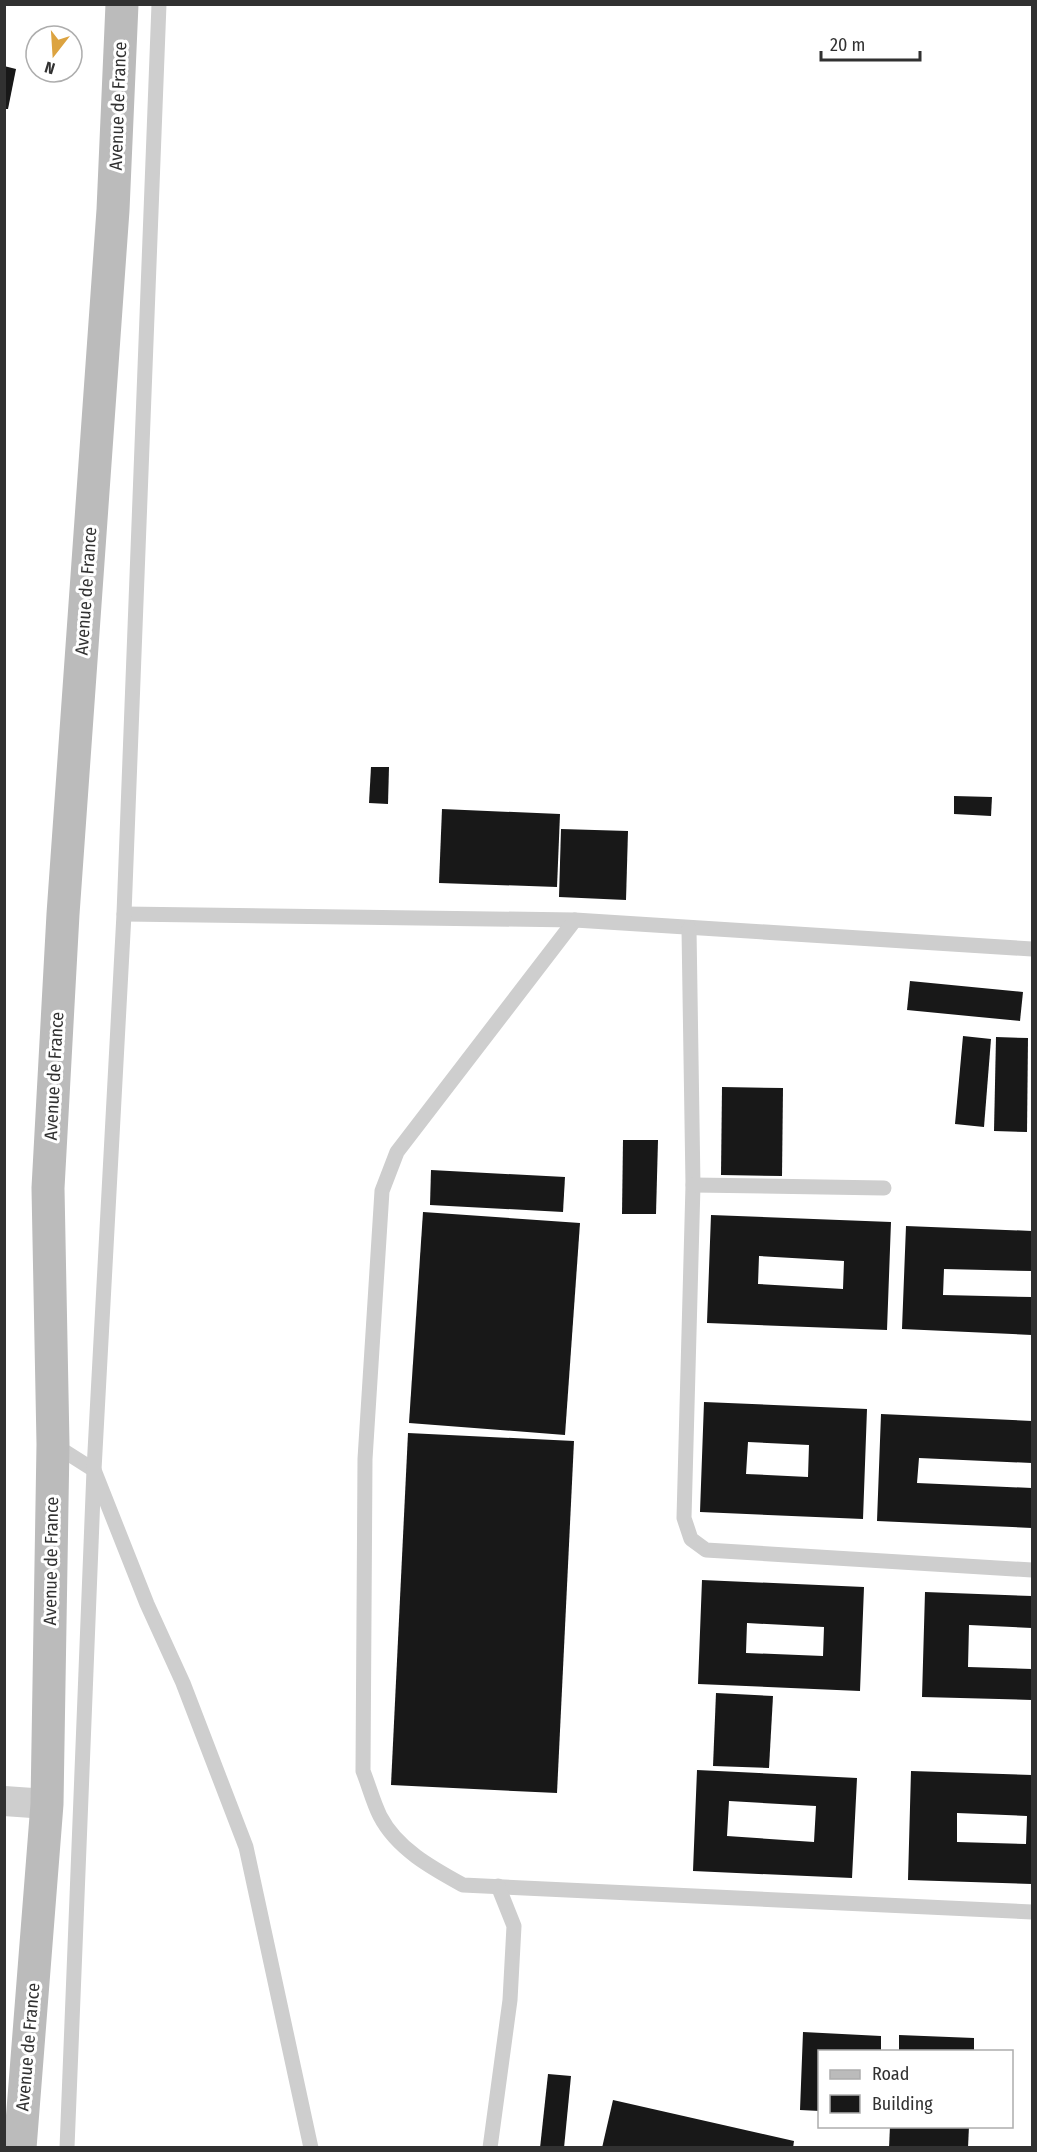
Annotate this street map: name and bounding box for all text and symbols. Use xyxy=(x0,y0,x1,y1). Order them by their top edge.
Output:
north arrow xyxy=(24,24,84,84)
scale bar xyxy=(821,24,920,62)
text: 20 m xyxy=(830,34,865,56)
street label: Avenue de France xyxy=(105,41,131,171)
text: N xyxy=(42,57,57,78)
street label: Avenue de France xyxy=(71,526,101,656)
street label: Avenue de France xyxy=(40,1011,68,1141)
street label: Avenue de France xyxy=(39,1496,63,1626)
street label: Avenue de France xyxy=(11,1982,45,2112)
legend xyxy=(818,2050,1013,2128)
text: Road xyxy=(872,2063,909,2085)
text: Building xyxy=(872,2093,933,2115)

